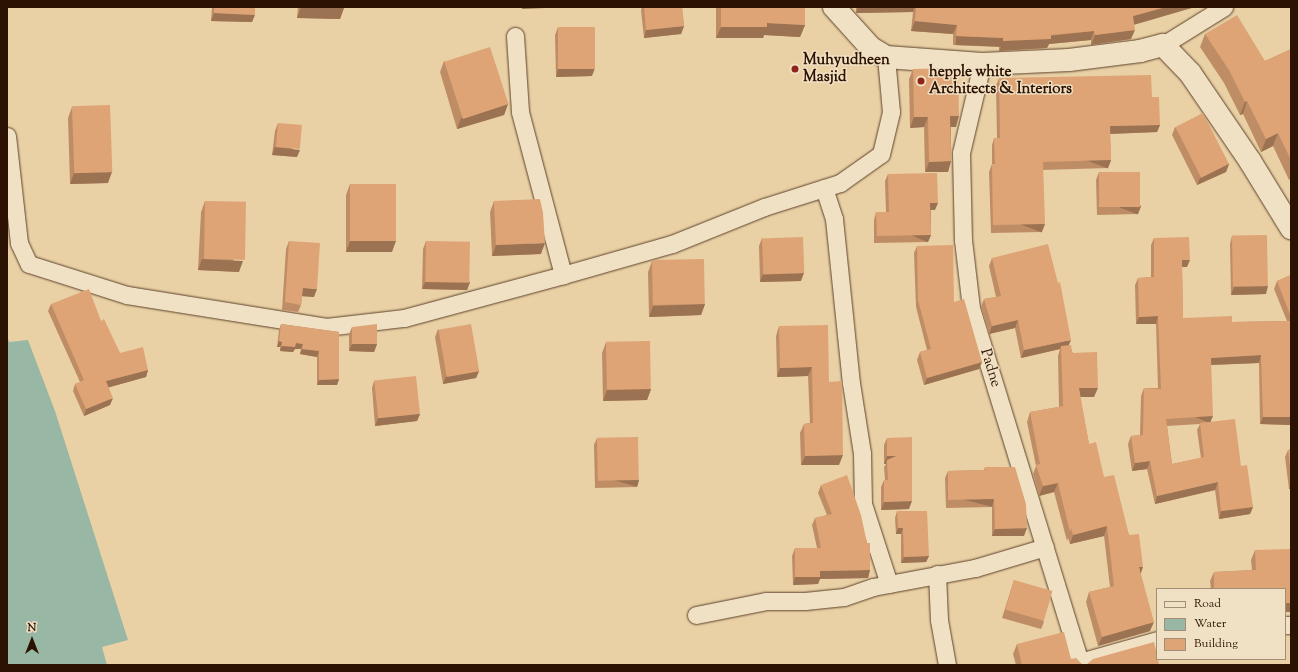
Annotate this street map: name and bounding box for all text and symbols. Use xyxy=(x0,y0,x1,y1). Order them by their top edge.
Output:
place label: Muhyudheen Masjid xyxy=(803,51,890,86)
place label: hepple white Architects & Interiors xyxy=(929,63,1072,98)
marker: Muhyudheen Masjid xyxy=(790,64,800,74)
marker: hepple white Architects & Interiors xyxy=(916,76,926,86)
street label: Padne xyxy=(976,347,1004,389)
legend xyxy=(1156,588,1286,660)
text: Road xyxy=(1194,595,1221,613)
text: Water xyxy=(1194,615,1226,633)
north arrow xyxy=(12,620,52,660)
text: N xyxy=(28,620,36,636)
text: Building xyxy=(1194,635,1238,653)

